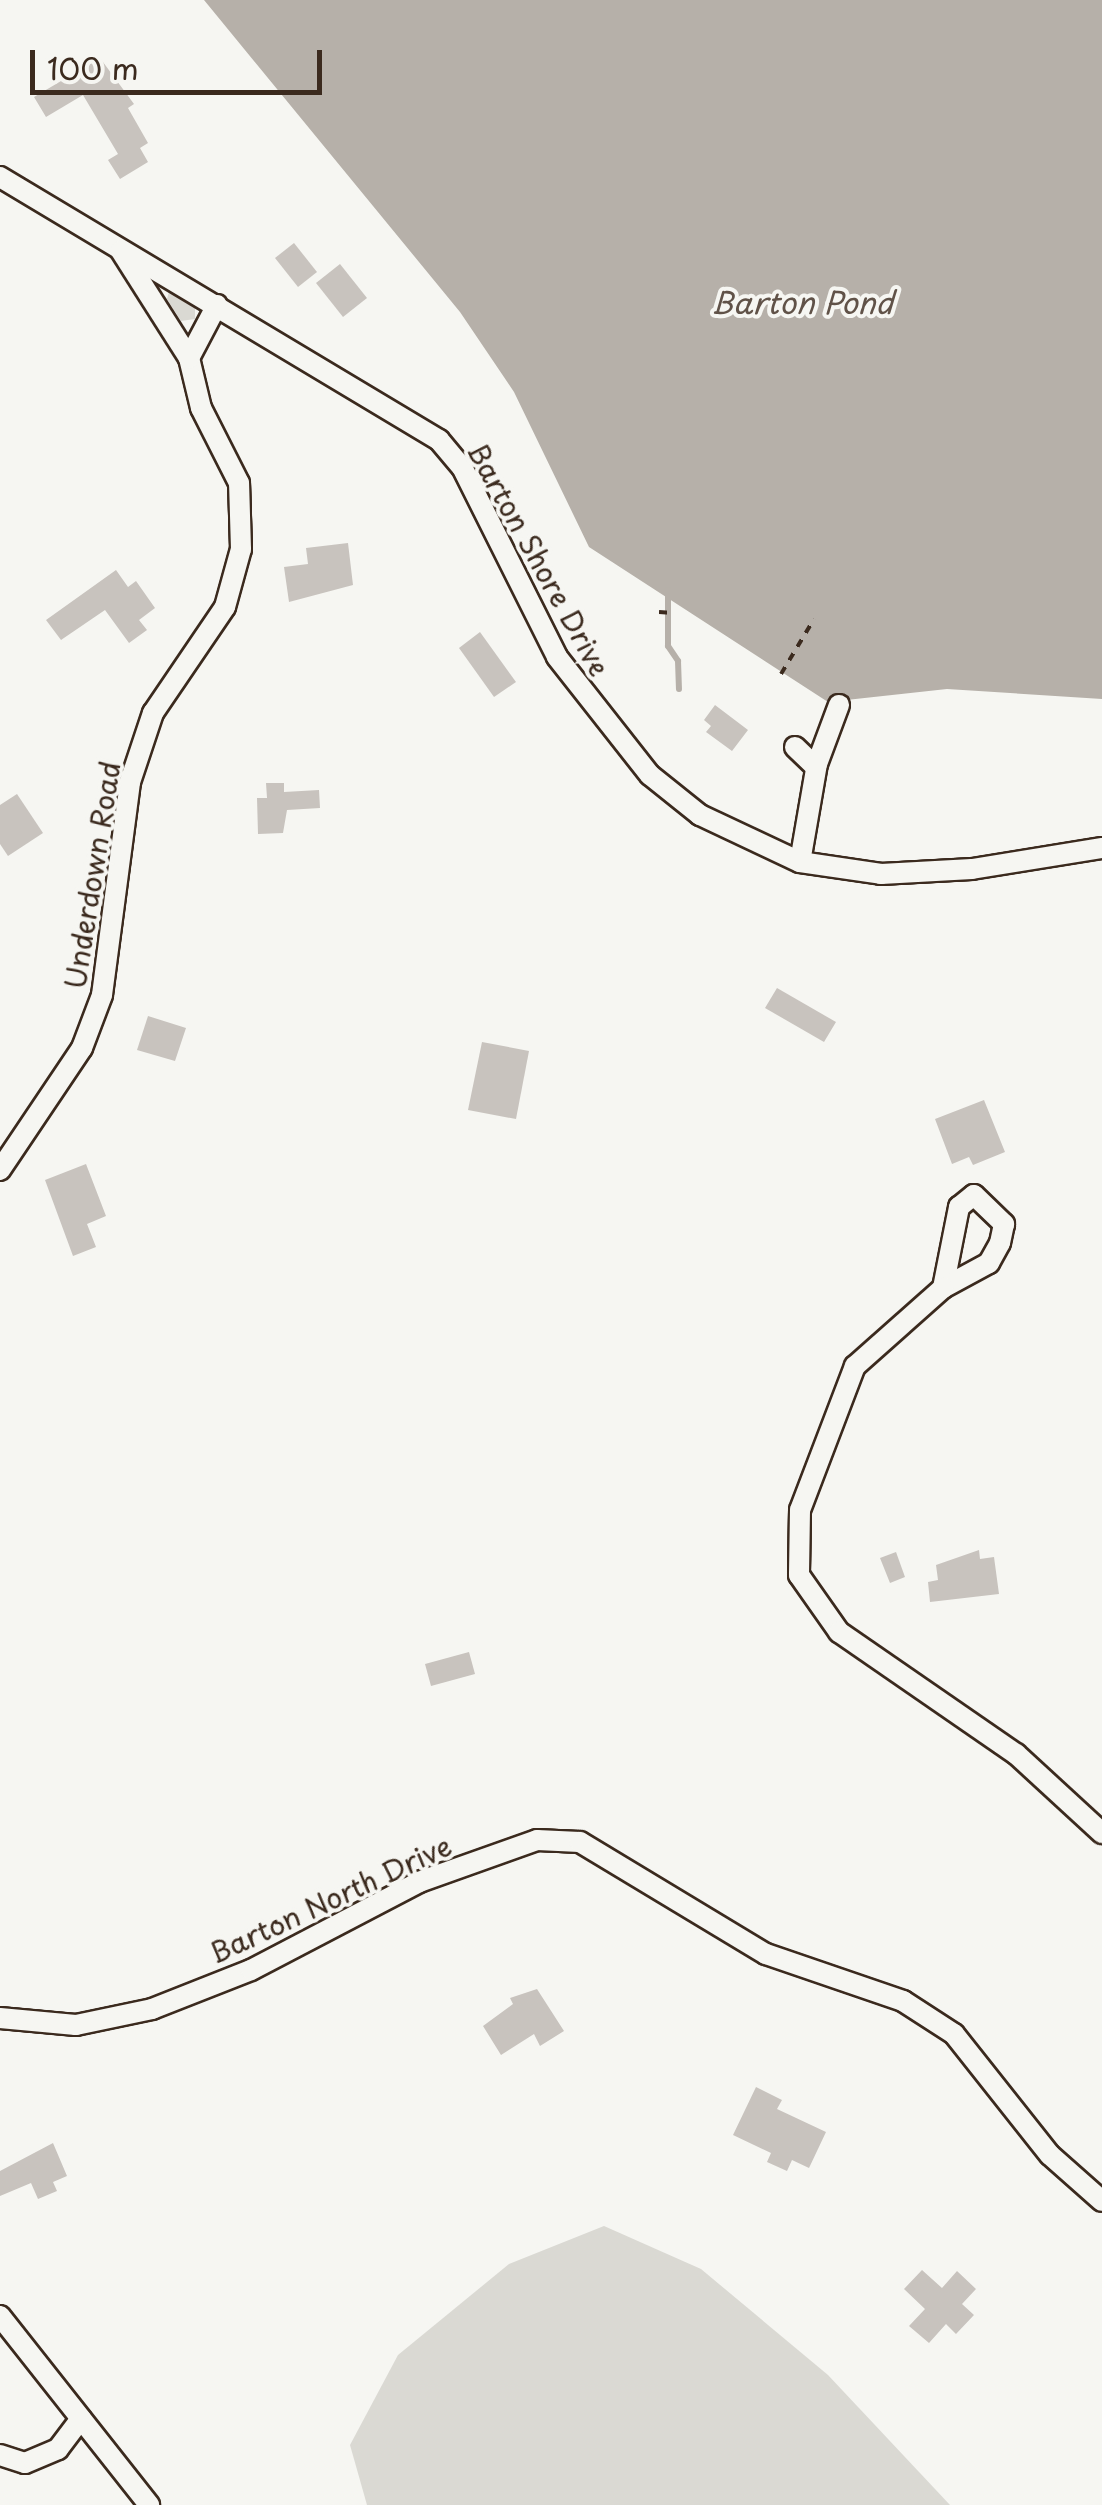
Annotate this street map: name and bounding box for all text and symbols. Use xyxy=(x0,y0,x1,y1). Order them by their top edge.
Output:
scale bar xyxy=(35,30,328,92)
text: 100 m xyxy=(47,45,139,90)
water label: Barton Pond xyxy=(711,284,893,320)
street label: Barton Shore Drive xyxy=(460,436,618,682)
street label: Underdown Road xyxy=(58,760,126,990)
street label: Barton North Drive xyxy=(203,1828,457,1970)

